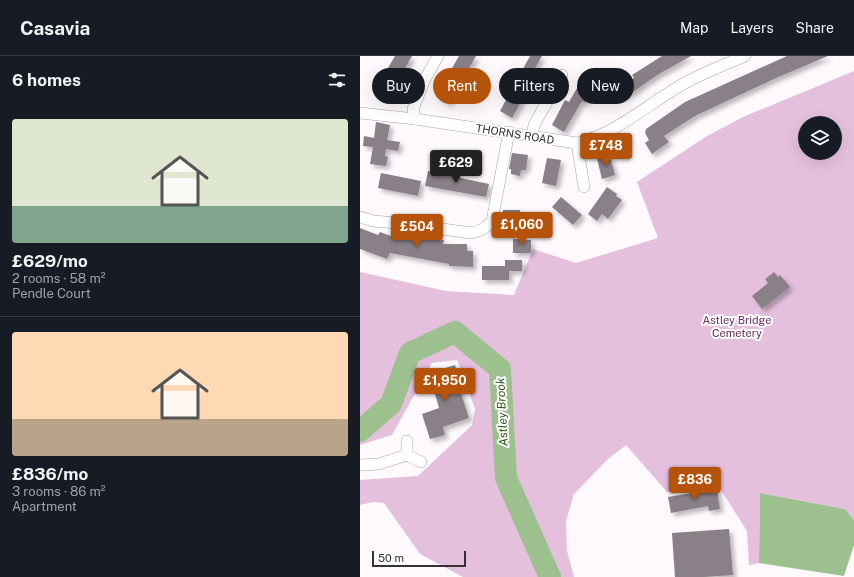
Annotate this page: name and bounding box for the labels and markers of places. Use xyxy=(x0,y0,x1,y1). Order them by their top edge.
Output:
pin: £748 xyxy=(582,133,630,167)
pin: £629 xyxy=(432,150,480,184)
pin: £1,060 xyxy=(489,212,555,246)
pin: £504 xyxy=(393,214,441,248)
pin: £1,950 xyxy=(412,368,478,402)
pin: £836 xyxy=(671,467,719,501)

